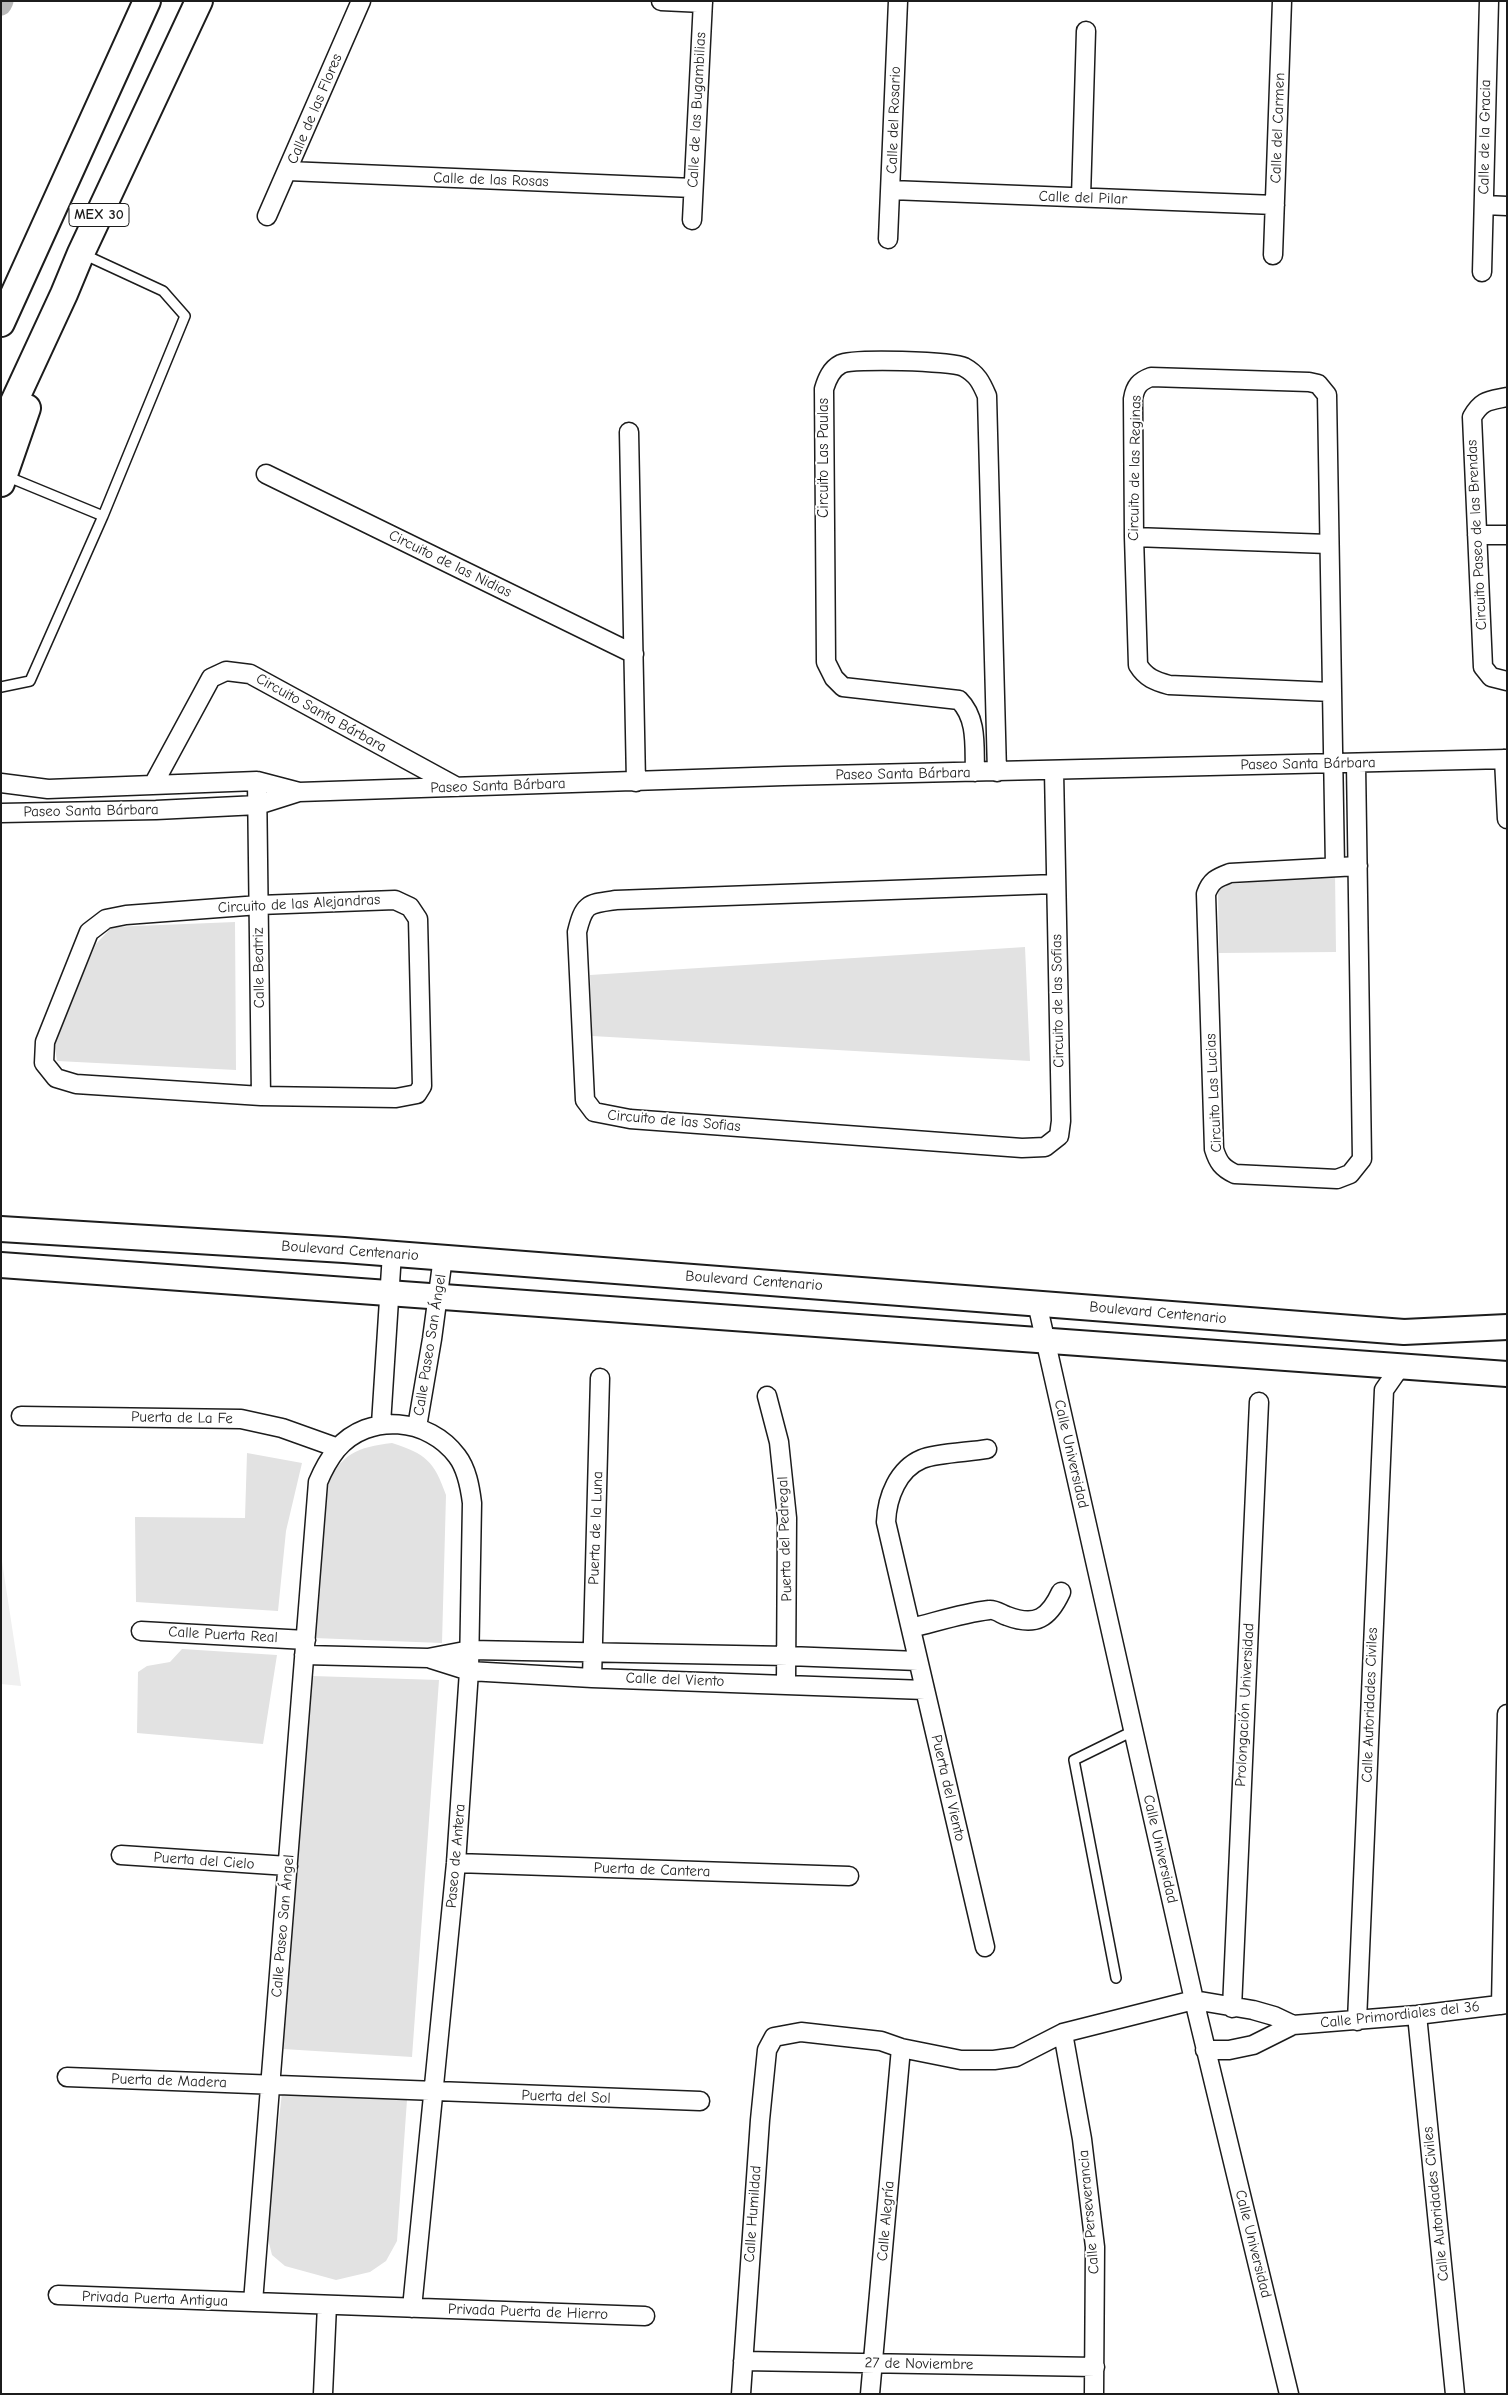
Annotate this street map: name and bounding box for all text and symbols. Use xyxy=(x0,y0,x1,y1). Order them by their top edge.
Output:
street label: Calle de las Bugambilias xyxy=(684,32,710,188)
street label: Calle de las Flores xyxy=(284,51,346,167)
street label: Calle del Rosario xyxy=(883,66,905,174)
street label: Calle del Carmen xyxy=(1267,72,1289,184)
street label: Calle de la Gracia xyxy=(1475,79,1495,195)
street label: Calle de las Rosas xyxy=(433,169,549,191)
street label: Calle del Pilar xyxy=(1038,187,1128,209)
road number: MEX 30 xyxy=(69,204,129,226)
street label: Circuito de las Reginas xyxy=(1125,395,1145,541)
street label: Circuito Las Paulas xyxy=(815,398,833,518)
street label: Circuito Paseo de las Brendas xyxy=(1463,439,1491,631)
street label: Circuito de las Nidias xyxy=(386,526,514,602)
street label: Circuito Santa Bárbara xyxy=(253,670,389,756)
street label: Paseo Santa Bárbara xyxy=(1240,754,1376,774)
street label: Paseo Santa Bárbara xyxy=(835,764,971,784)
street label: Paseo Santa Bárbara xyxy=(430,775,566,797)
street label: Paseo Santa Bárbara xyxy=(23,801,159,821)
street label: Circuito de las Alejandras xyxy=(217,891,381,917)
street label: Calle Beatriz xyxy=(249,927,269,1009)
street label: Circuito de las Sofias xyxy=(1048,934,1068,1068)
street label: Circuito Las Lucias xyxy=(1202,1033,1226,1153)
street label: Circuito de las Sofias xyxy=(607,1106,741,1136)
street label: Boulevard Centenario xyxy=(281,1237,419,1265)
street label: Boulevard Centenario xyxy=(685,1267,823,1295)
street label: Calle Paseo San Ángel xyxy=(410,1273,450,1417)
street label: Boulevard Centenario xyxy=(1089,1298,1227,1328)
street label: Calle Universidad xyxy=(1050,1398,1092,1510)
street label: Puerta de La Fe xyxy=(131,1408,233,1428)
street label: Puerta de la Luna xyxy=(585,1471,607,1585)
street label: Puerta del Pedregal xyxy=(774,1476,796,1602)
street label: Calle Puerta Real xyxy=(168,1623,278,1647)
street label: Prolongación Universidad xyxy=(1232,1623,1258,1787)
street label: Calle Autoridades Civiles xyxy=(1358,1627,1382,1783)
street label: Calle del Viento xyxy=(625,1669,725,1691)
street label: Puerta del Viento xyxy=(927,1733,969,1843)
street label: Calle Universidad xyxy=(1139,1793,1181,1905)
street label: Paseo de Antera xyxy=(442,1803,470,1909)
street label: Puerta del Cielo xyxy=(153,1848,255,1874)
street label: Calle Paseo San Ángel xyxy=(268,1854,298,1998)
street label: Puerta de Cantera xyxy=(593,1859,711,1881)
street label: Calle Primordiales del 36 xyxy=(1319,1998,1481,2032)
street label: Puerta de Madera xyxy=(111,2070,227,2092)
street label: Puerta del Sol xyxy=(521,2086,611,2108)
street label: Calle Autoridades Civiles xyxy=(1419,2126,1453,2282)
street label: Calle Perseverancia xyxy=(1075,2149,1103,2275)
street label: Calle Humildad xyxy=(741,2165,765,2263)
street label: Calle Alegría xyxy=(874,2180,898,2262)
street label: Calle Universidad xyxy=(1231,2188,1275,2300)
street label: Privada Puerta Antigua xyxy=(82,2287,228,2311)
street label: Privada Puerta de Hierro xyxy=(448,2300,608,2324)
street label: 27 de Noviembre xyxy=(864,2354,974,2374)

